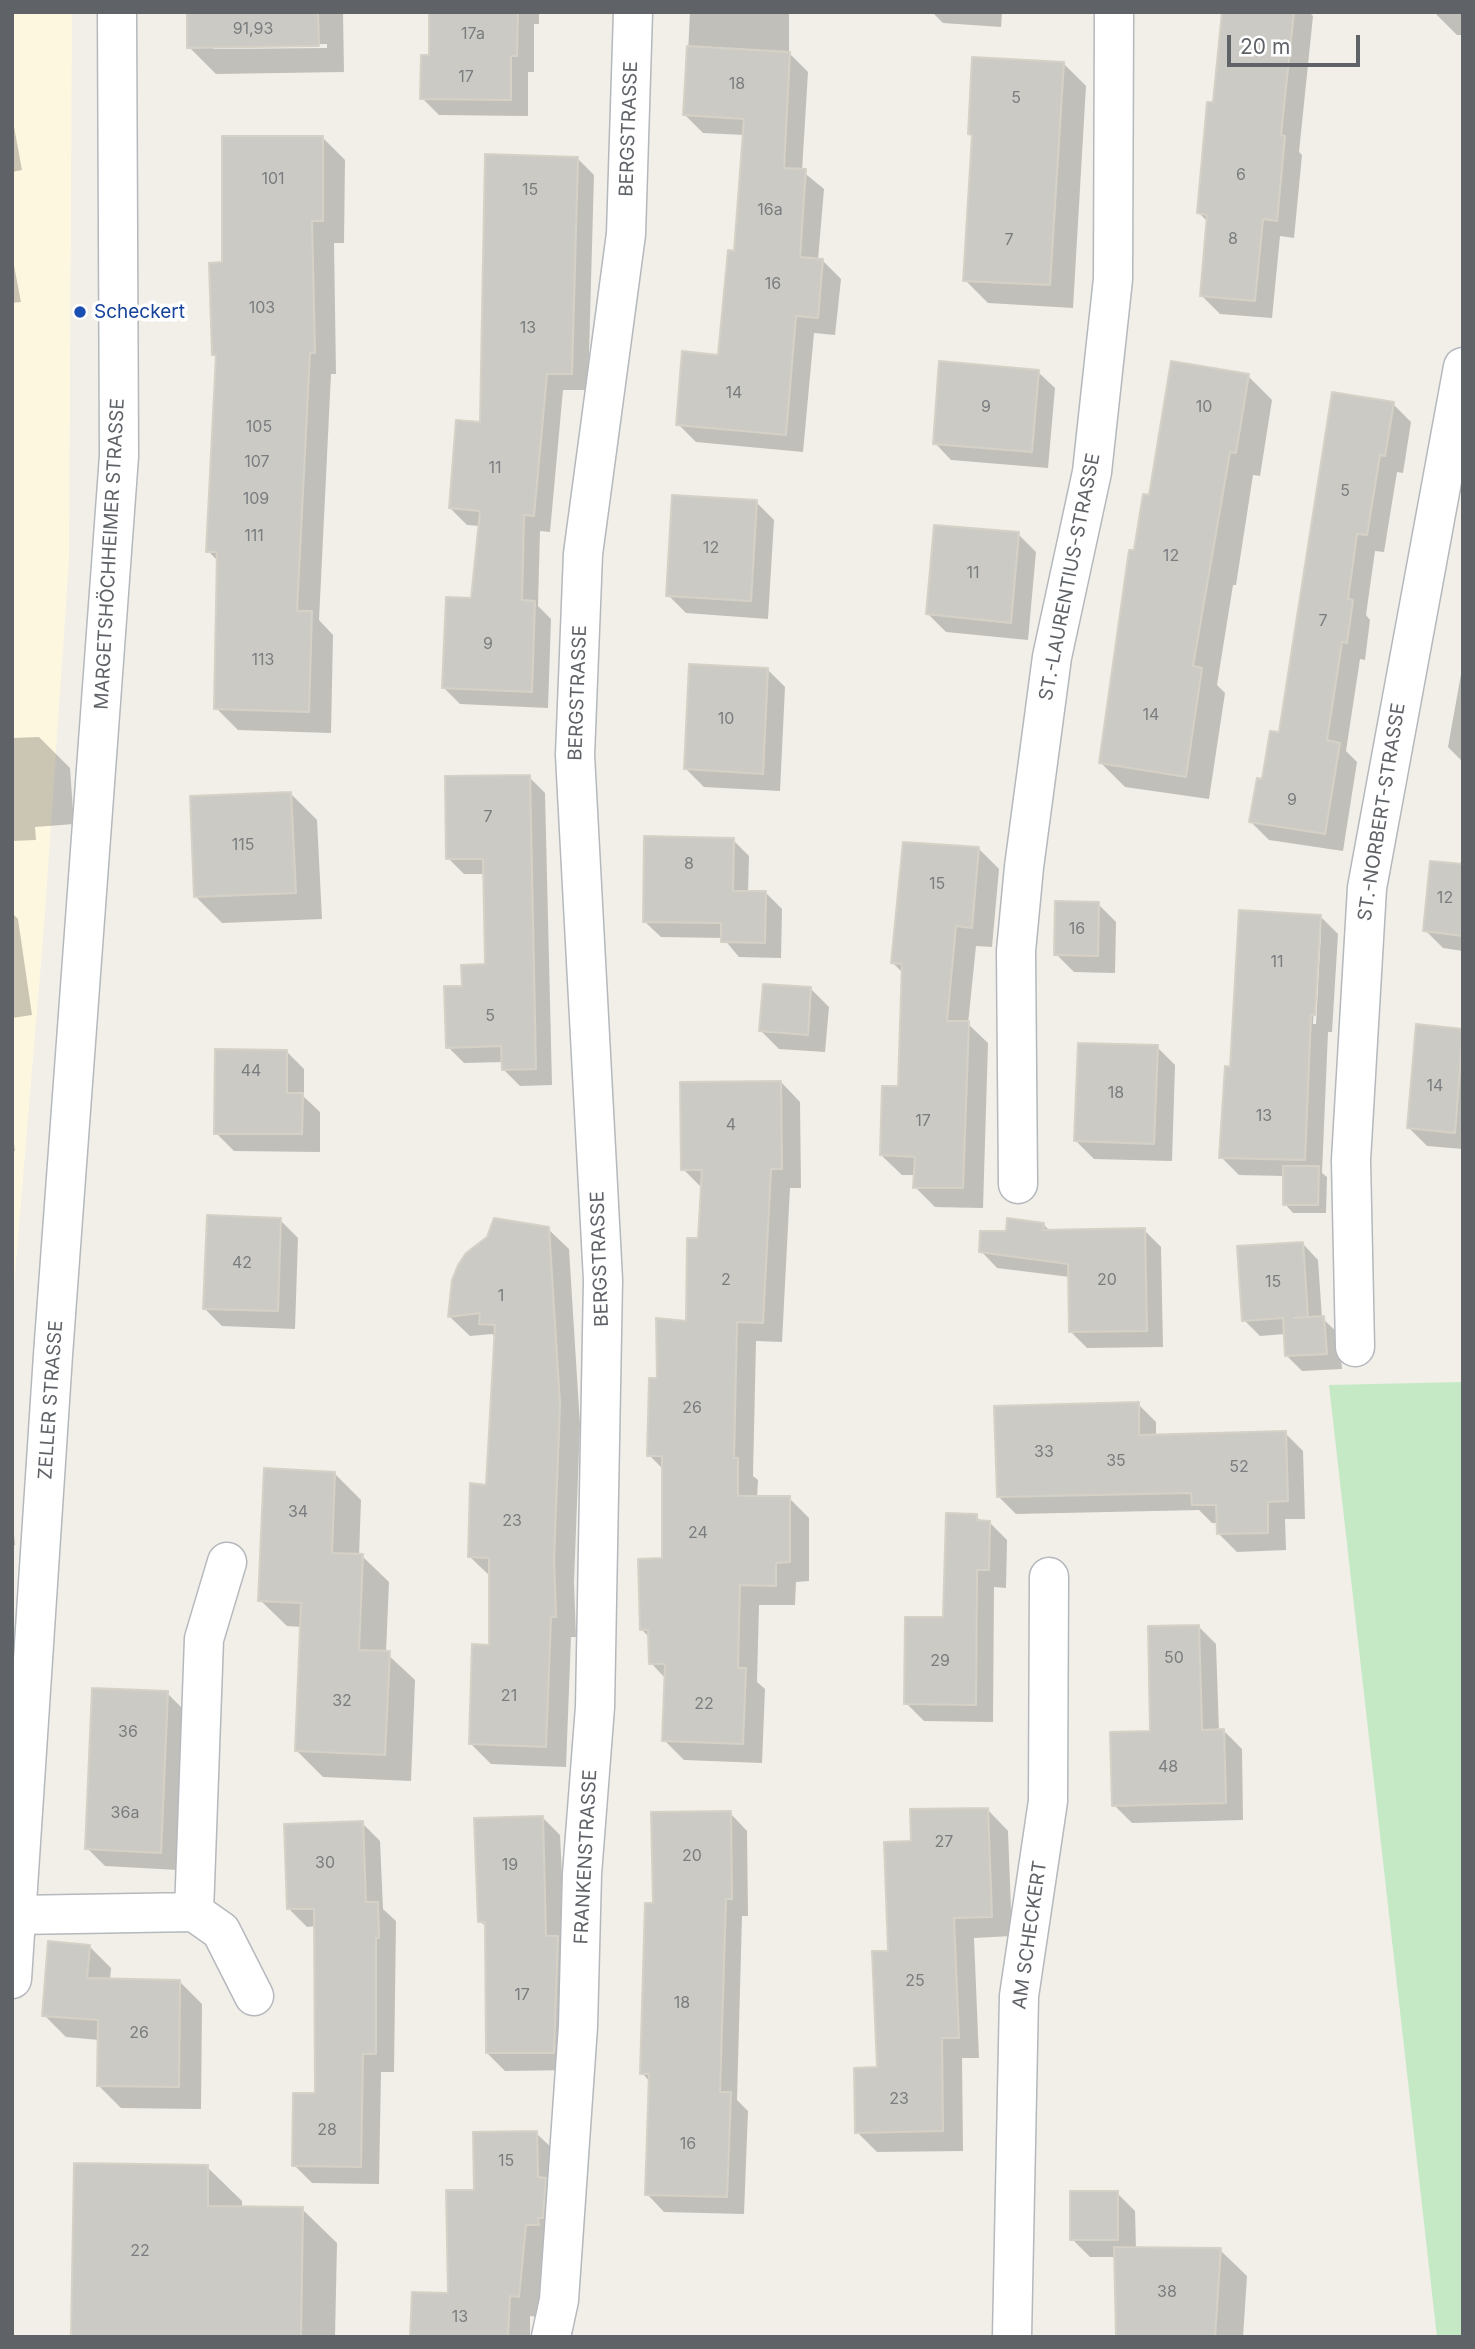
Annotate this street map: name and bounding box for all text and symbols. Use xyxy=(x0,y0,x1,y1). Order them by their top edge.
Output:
house number: 91,93 xyxy=(233,19,273,39)
scale bar xyxy=(1230,21,1363,65)
house number: 17a xyxy=(461,24,485,44)
text: 20 m xyxy=(1240,34,1290,59)
street label: BERGSTRASSE xyxy=(615,61,643,197)
house number: 17 xyxy=(458,67,474,87)
house number: 18 xyxy=(729,74,745,94)
house number: 5 xyxy=(1011,88,1021,108)
house number: 6 xyxy=(1236,165,1246,185)
house number: 101 xyxy=(261,169,285,189)
house number: 15 xyxy=(522,180,538,200)
house number: 16a xyxy=(757,200,783,220)
house number: 8 xyxy=(1228,229,1238,249)
house number: 7 xyxy=(1004,230,1014,250)
house number: 16 xyxy=(765,274,781,294)
house number: 103 xyxy=(249,298,275,318)
place label: Scheckert xyxy=(94,301,185,323)
marker: Scheckert xyxy=(72,304,88,320)
house number: 13 xyxy=(520,318,536,338)
house number: 14 xyxy=(726,383,742,403)
house number: 9 xyxy=(981,397,991,417)
house number: 10 xyxy=(1196,397,1212,417)
street label: MARGETSHÖCHHEIMER STRASSE xyxy=(90,398,130,710)
house number: 105 xyxy=(246,417,272,437)
street label: ST.-LAURENTIUS-STRASSE xyxy=(1035,451,1105,703)
house number: 107 xyxy=(244,452,270,472)
house number: 11 xyxy=(488,458,502,478)
house number: 5 xyxy=(1340,481,1350,501)
house number: 109 xyxy=(243,489,269,509)
house number: 111 xyxy=(244,526,264,546)
house number: 12 xyxy=(703,538,719,558)
house number: 12 xyxy=(1163,546,1179,566)
house number: 11 xyxy=(966,563,980,583)
house number: 7 xyxy=(1318,611,1328,631)
street label: BERGSTRASSE xyxy=(564,625,592,761)
house number: 9 xyxy=(483,634,493,654)
house number: 113 xyxy=(252,650,274,670)
street label: ST.-NORBERT-STRASSE xyxy=(1354,701,1410,923)
house number: 14 xyxy=(1143,705,1159,725)
house number: 10 xyxy=(718,709,734,729)
house number: 9 xyxy=(1287,790,1297,810)
house number: 7 xyxy=(483,807,493,827)
house number: 115 xyxy=(232,835,254,855)
house number: 8 xyxy=(684,854,694,874)
house number: 15 xyxy=(929,874,945,894)
house number: 12 xyxy=(1437,888,1453,908)
house number: 16 xyxy=(1069,919,1085,939)
house number: 11 xyxy=(1270,952,1284,972)
house number: 5 xyxy=(485,1006,495,1026)
house number: 44 xyxy=(241,1061,261,1081)
house number: 14 xyxy=(1427,1076,1443,1096)
house number: 18 xyxy=(1108,1083,1124,1103)
house number: 13 xyxy=(1256,1106,1272,1126)
house number: 17 xyxy=(915,1111,931,1131)
house number: 4 xyxy=(726,1115,736,1135)
street label: BERGSTRASSE xyxy=(586,1191,614,1327)
house number: 42 xyxy=(232,1253,252,1273)
house number: 2 xyxy=(721,1270,731,1290)
house number: 20 xyxy=(1097,1270,1117,1290)
house number: 15 xyxy=(1265,1272,1281,1292)
house number: 1 xyxy=(498,1286,504,1306)
street label: ZELLER STRASSE xyxy=(34,1320,68,1480)
house number: 26 xyxy=(682,1398,702,1418)
house number: 33 xyxy=(1034,1442,1054,1462)
house number: 35 xyxy=(1106,1451,1126,1471)
house number: 52 xyxy=(1229,1457,1249,1477)
house number: 34 xyxy=(288,1502,308,1522)
house number: 23 xyxy=(502,1511,522,1531)
house number: 24 xyxy=(688,1523,708,1543)
house number: 50 xyxy=(1164,1648,1184,1668)
house number: 29 xyxy=(930,1651,950,1671)
house number: 21 xyxy=(501,1686,517,1706)
house number: 32 xyxy=(332,1691,352,1711)
house number: 22 xyxy=(694,1694,714,1714)
house number: 36 xyxy=(118,1722,138,1742)
house number: 48 xyxy=(1158,1757,1178,1777)
street label: FRANKENSTRASSE xyxy=(570,1769,602,1945)
house number: 36a xyxy=(111,1803,139,1823)
house number: 27 xyxy=(935,1832,953,1852)
house number: 20 xyxy=(682,1846,702,1866)
house number: 30 xyxy=(315,1853,335,1873)
house number: 19 xyxy=(502,1855,518,1875)
street label: AM SCHECKERT xyxy=(1008,1859,1052,2011)
house number: 25 xyxy=(905,1971,925,1991)
house number: 17 xyxy=(514,1985,530,2005)
house number: 18 xyxy=(674,1993,690,2013)
house number: 26 xyxy=(129,2023,149,2043)
house number: 23 xyxy=(889,2089,909,2109)
house number: 28 xyxy=(317,2120,337,2140)
house number: 16 xyxy=(680,2134,696,2154)
house number: 15 xyxy=(498,2151,514,2171)
house number: 22 xyxy=(130,2241,150,2261)
house number: 38 xyxy=(1157,2282,1177,2302)
house number: 13 xyxy=(452,2307,468,2327)

